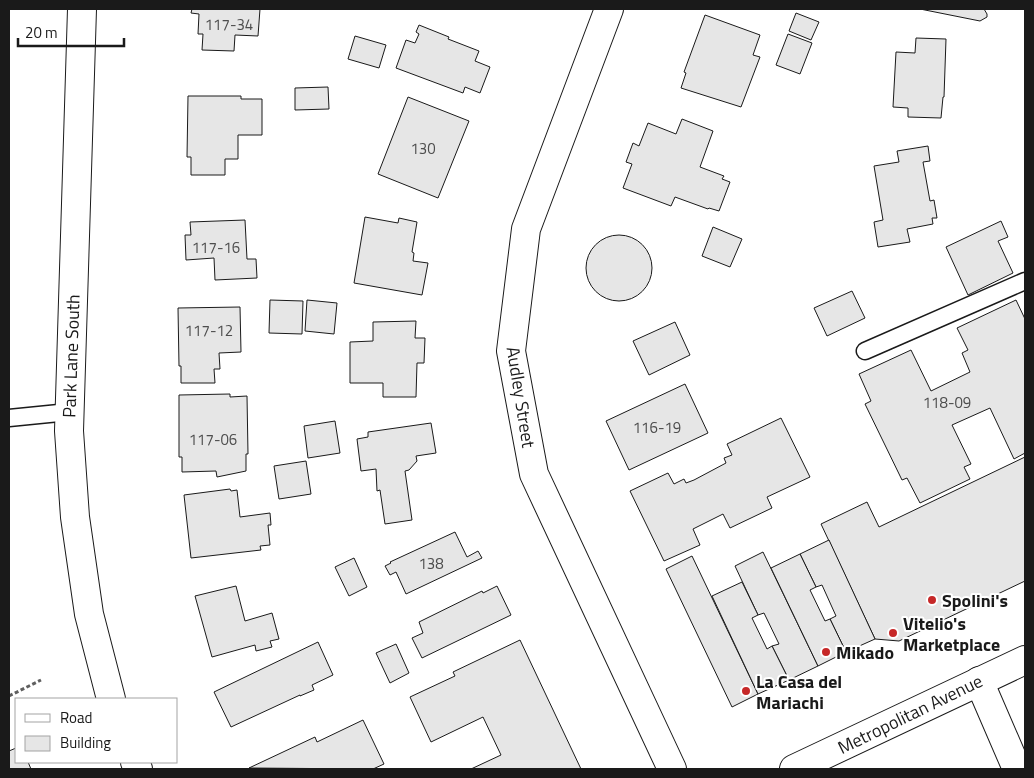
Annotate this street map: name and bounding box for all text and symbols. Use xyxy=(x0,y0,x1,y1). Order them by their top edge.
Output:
house number: 117-34 xyxy=(205,13,253,36)
scale bar xyxy=(18,15,124,47)
text: 20 m xyxy=(25,21,58,44)
house number: 130 xyxy=(410,137,436,160)
house number: 117-16 xyxy=(192,236,240,259)
street label: Park Lane South xyxy=(55,294,87,418)
house number: 117-12 xyxy=(185,319,233,342)
street label: Audley Street xyxy=(500,345,542,450)
house number: 118-09 xyxy=(923,391,971,414)
house number: 116-19 xyxy=(633,416,681,439)
house number: 117-06 xyxy=(189,428,237,451)
house number: 138 xyxy=(418,552,444,575)
place label: Spolini's xyxy=(942,587,1008,614)
marker: Spolini's xyxy=(926,594,938,606)
place label: Vitelio's Marketplace xyxy=(903,610,1000,658)
marker: Vitelio's Marketplace xyxy=(887,627,899,639)
place label: Mikado xyxy=(836,639,894,666)
marker: Mikado xyxy=(820,646,832,658)
street label: Metropolitan Avenue xyxy=(833,667,987,761)
place label: La Casa del Mariachi xyxy=(756,668,842,716)
marker: La Casa del Mariachi xyxy=(740,685,752,697)
legend xyxy=(15,698,178,763)
text: Road xyxy=(60,706,92,729)
text: Building xyxy=(60,731,111,754)

